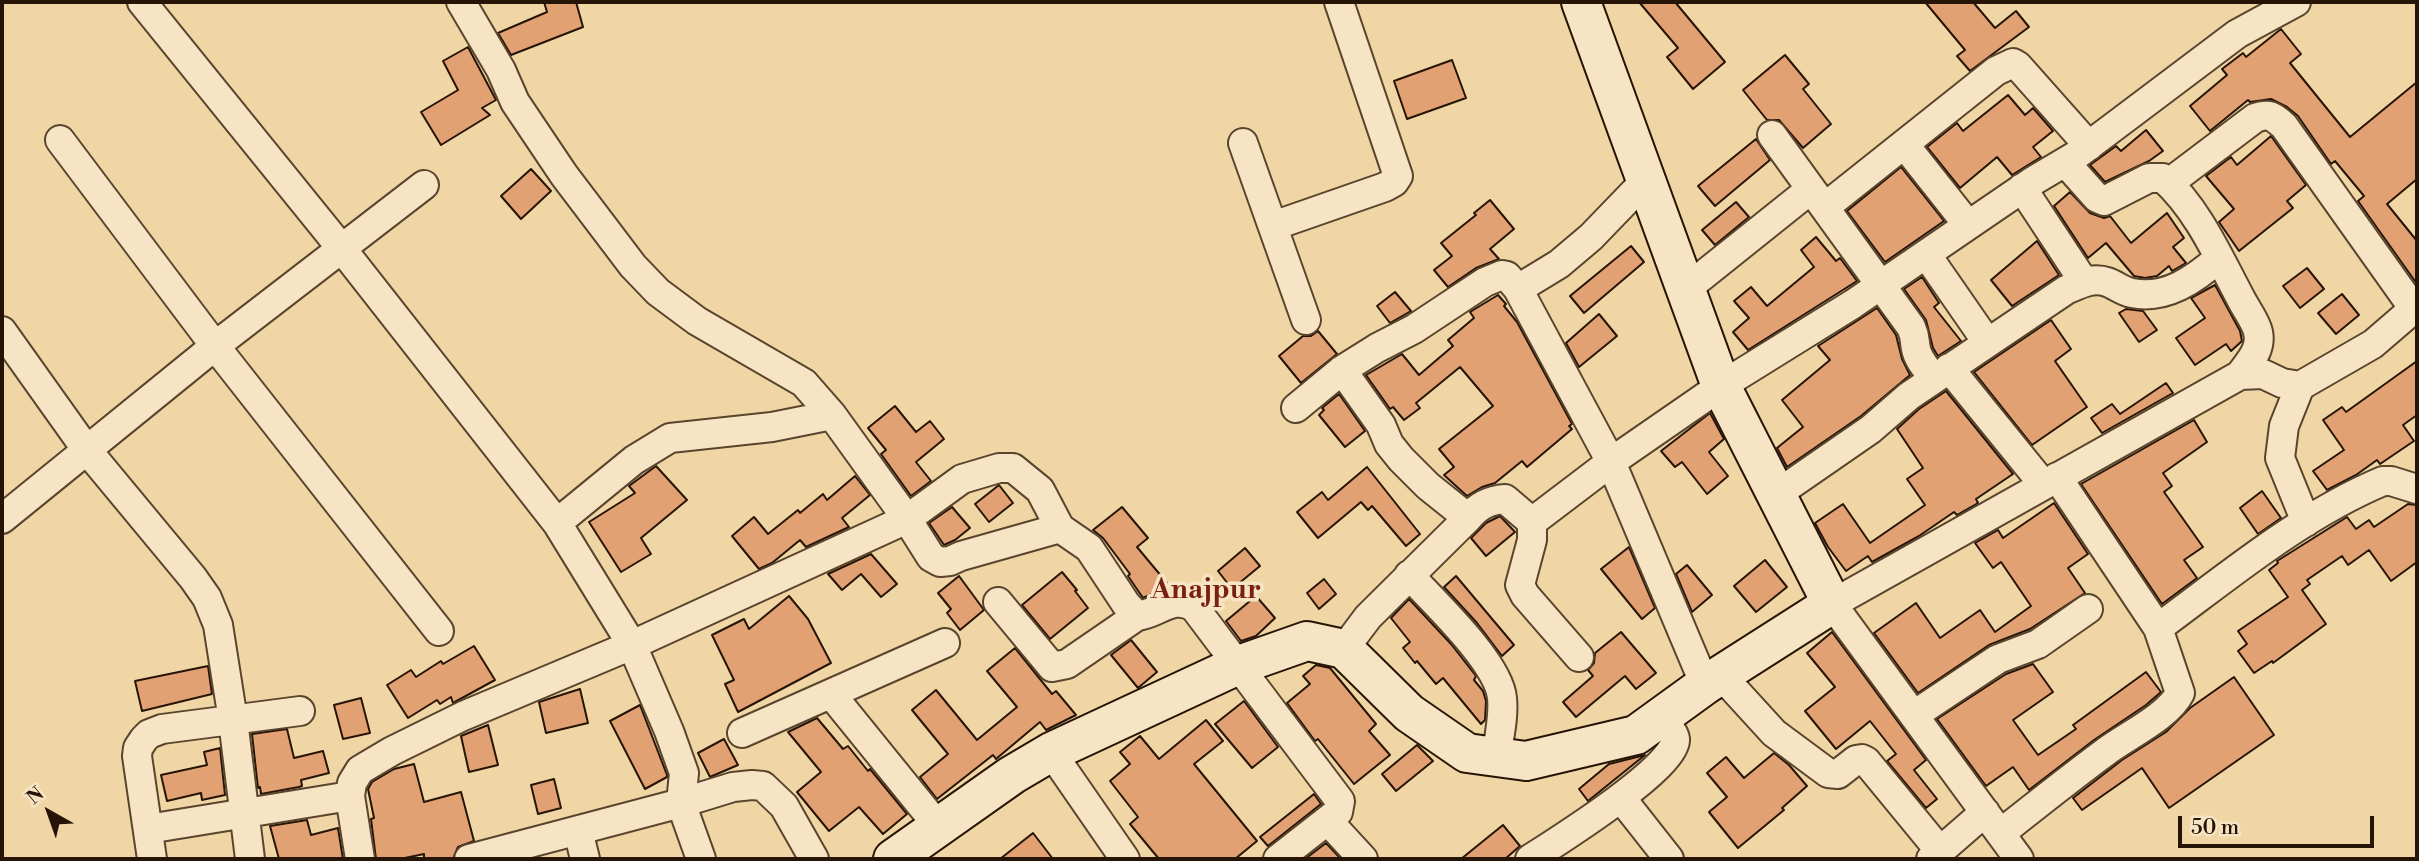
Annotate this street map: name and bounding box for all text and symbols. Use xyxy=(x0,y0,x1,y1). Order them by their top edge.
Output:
district label: Anajpur xyxy=(1151,574,1261,608)
north arrow xyxy=(14,777,84,847)
text: N xyxy=(22,782,49,810)
scale bar xyxy=(2181,802,2377,846)
text: 50 m xyxy=(2191,815,2239,841)

